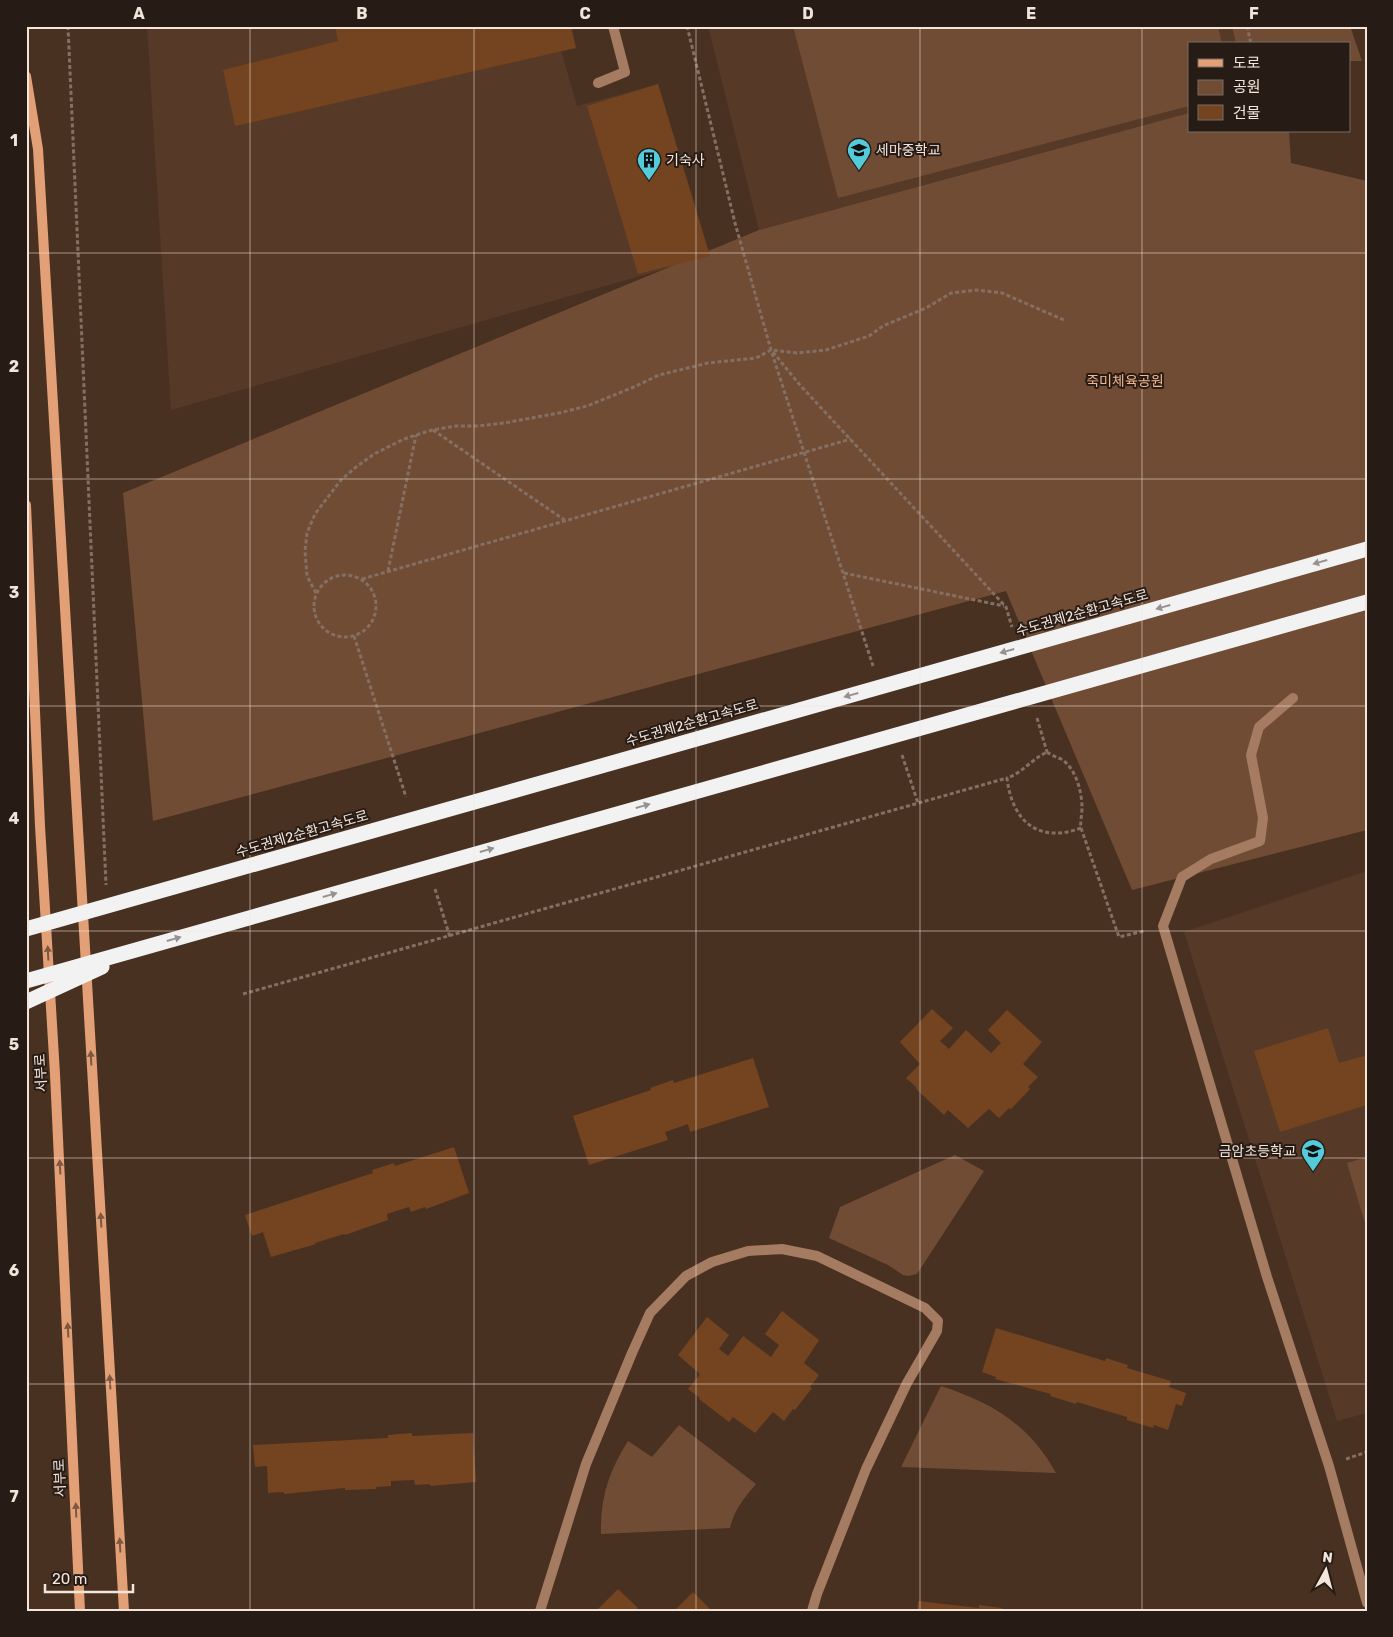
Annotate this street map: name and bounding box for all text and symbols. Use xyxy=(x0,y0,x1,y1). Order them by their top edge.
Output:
text: A xyxy=(133,4,145,23)
text: B xyxy=(356,4,368,23)
text: C xyxy=(579,4,591,23)
text: D xyxy=(802,4,814,23)
text: E xyxy=(1026,4,1036,23)
text: F xyxy=(1249,4,1259,23)
legend xyxy=(1188,42,1350,132)
text: 도로 xyxy=(1233,54,1261,72)
text: 공원 xyxy=(1233,78,1261,96)
text: 건물 xyxy=(1233,104,1261,122)
text: 1 xyxy=(10,131,18,150)
school or university icon: 세마중학교 xyxy=(846,137,872,171)
place label: 세마중학교 xyxy=(876,142,941,159)
building icon: 기숙사 xyxy=(636,147,662,181)
place label: 기숙사 xyxy=(666,152,705,169)
text: 2 xyxy=(9,357,19,376)
park label: 죽미체육공원 xyxy=(1086,373,1164,390)
one-way arrow xyxy=(1312,559,1327,567)
text: 3 xyxy=(9,583,19,602)
street label: 수도권제2순환고속도로 xyxy=(1014,586,1150,640)
one-way arrow xyxy=(1156,603,1171,611)
one-way arrow xyxy=(1000,647,1015,655)
one-way arrow xyxy=(843,692,858,700)
street label: 수도권제2순환고속도로 xyxy=(624,696,760,750)
one-way arrow xyxy=(636,802,651,810)
street label: 수도권제2순환고속도로 xyxy=(234,807,370,861)
text: 4 xyxy=(9,809,20,828)
one-way arrow xyxy=(479,846,494,854)
one-way arrow xyxy=(323,890,338,898)
one-way arrow xyxy=(167,934,182,942)
one-way arrow xyxy=(43,945,51,961)
text: 5 xyxy=(9,1035,19,1054)
one-way arrow xyxy=(87,1050,95,1066)
street label: 서부로 xyxy=(31,1053,50,1093)
school or university icon: 금암초등학교 xyxy=(1300,1138,1326,1172)
place label: 금암초등학교 xyxy=(1219,1143,1296,1160)
one-way arrow xyxy=(55,1159,63,1175)
one-way arrow xyxy=(96,1212,104,1228)
text: 6 xyxy=(9,1261,19,1280)
one-way arrow xyxy=(63,1322,71,1338)
one-way arrow xyxy=(106,1374,114,1390)
street label: 서부로 xyxy=(51,1458,69,1498)
text: 7 xyxy=(9,1487,19,1506)
one-way arrow xyxy=(71,1501,79,1517)
one-way arrow xyxy=(115,1536,123,1552)
north arrow xyxy=(1300,1544,1350,1594)
text: N xyxy=(1321,1549,1334,1567)
scale bar xyxy=(45,1562,132,1594)
text: 20 m xyxy=(52,1570,87,1588)

